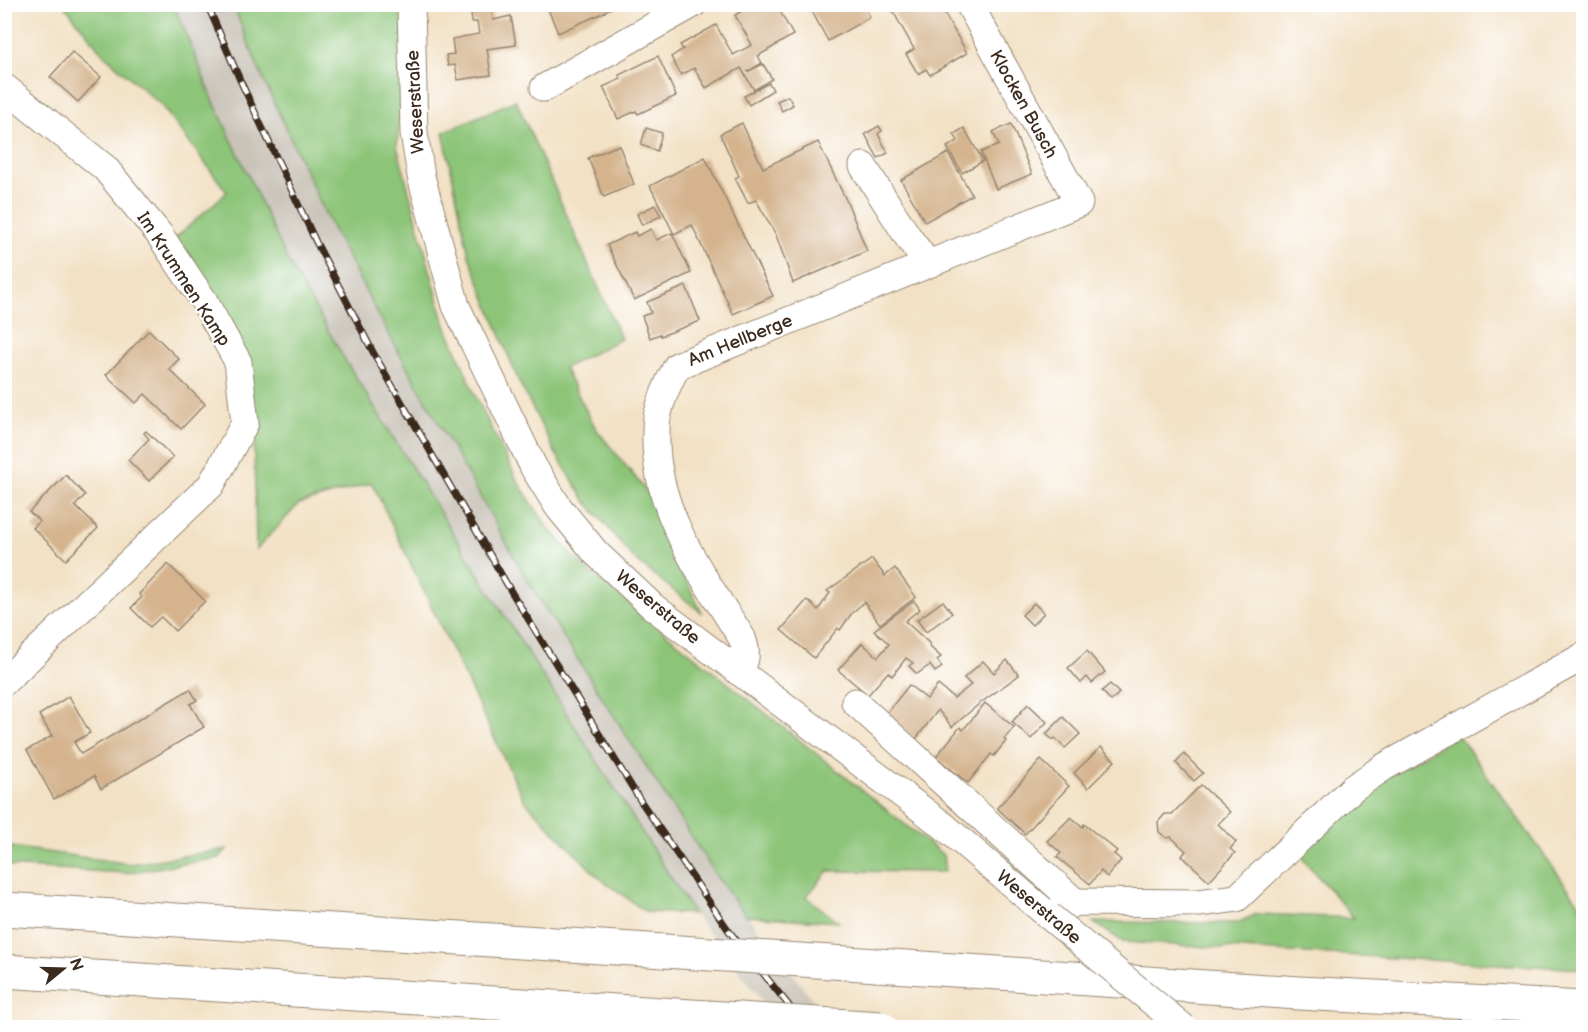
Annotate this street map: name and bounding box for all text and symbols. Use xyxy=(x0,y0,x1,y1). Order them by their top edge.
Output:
street label: Klocken Busch xyxy=(985,47,1062,162)
street label: Weserstraße xyxy=(402,49,429,154)
street label: Im Krummen Kamp xyxy=(132,208,235,350)
street label: Am Hellberge xyxy=(685,310,796,371)
street label: Weserstraße xyxy=(611,566,704,649)
street label: Weserstraße xyxy=(992,866,1085,949)
north arrow xyxy=(33,939,93,999)
text: N xyxy=(65,956,87,973)

